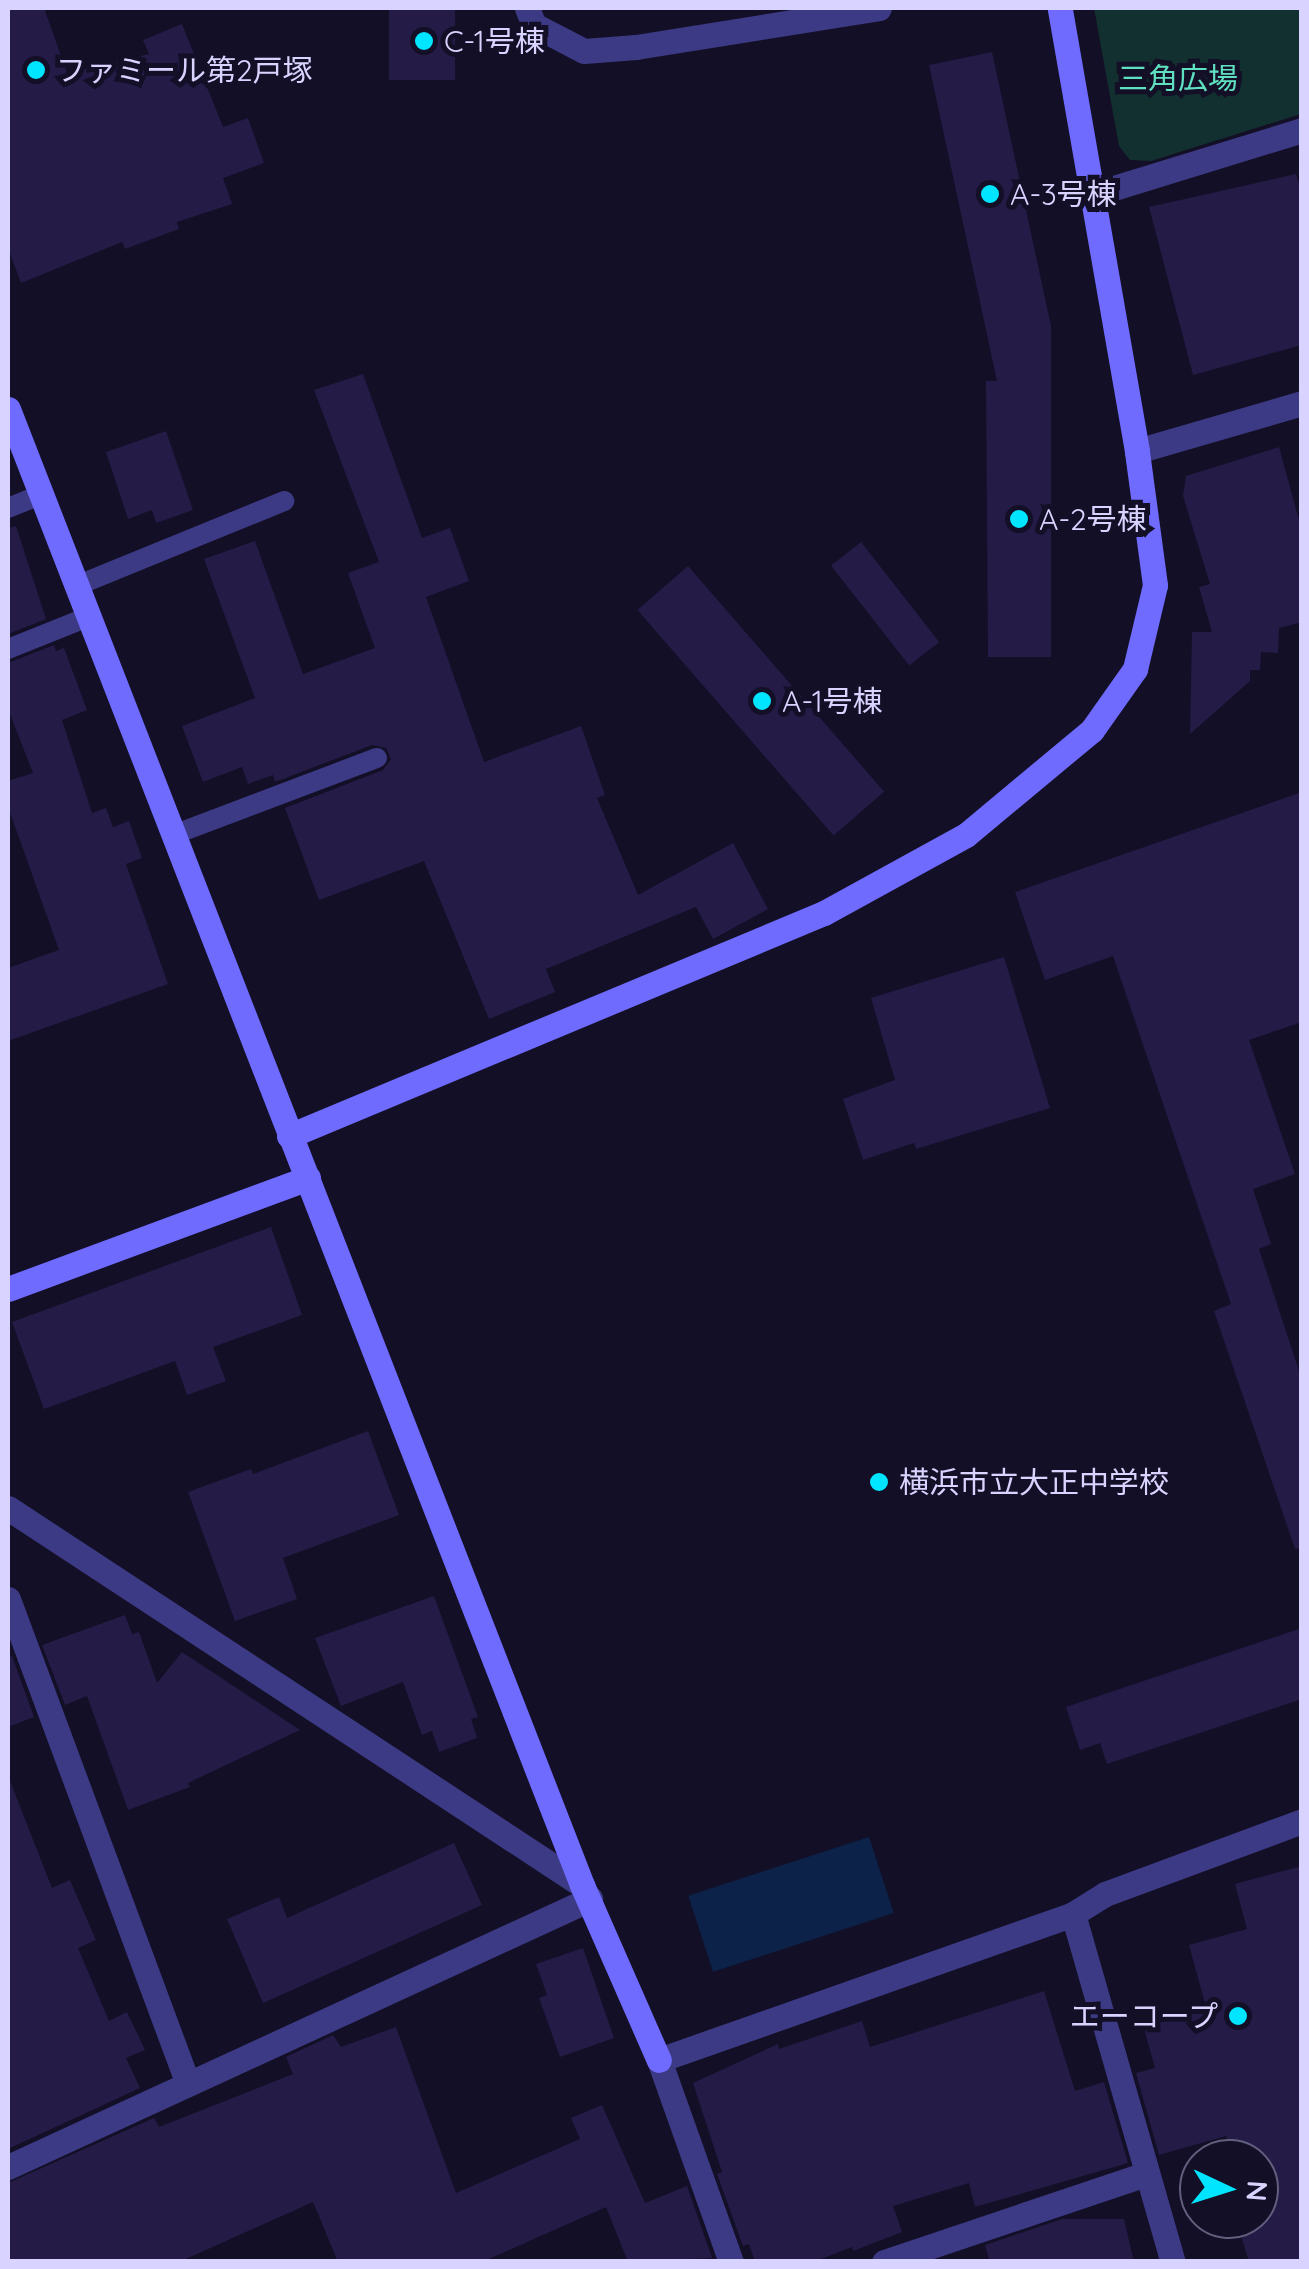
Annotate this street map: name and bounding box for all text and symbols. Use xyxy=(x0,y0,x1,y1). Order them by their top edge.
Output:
place label: C-1号棟 xyxy=(444,23,545,59)
marker: C-1号棟 xyxy=(413,30,435,52)
place label: ファミール第2戸塚 xyxy=(56,52,313,88)
marker: ファミール第2戸塚 xyxy=(25,59,47,81)
park label: 三角広場 xyxy=(1118,60,1238,96)
place label: A-3号棟 xyxy=(1010,176,1117,212)
marker: A-3号棟 xyxy=(979,183,1001,205)
place label: A-2号棟 xyxy=(1039,501,1147,537)
marker: A-2号棟 xyxy=(1008,508,1030,530)
place label: A-1号棟 xyxy=(782,683,883,719)
marker: A-1号棟 xyxy=(751,690,773,712)
place label: 横浜市立大正中学校 xyxy=(899,1464,1169,1500)
marker: 横浜市立大正中学校 xyxy=(868,1471,890,1493)
place label: エーコープ xyxy=(1068,1998,1218,2034)
marker: エーコープ xyxy=(1227,2005,1249,2027)
north arrow xyxy=(1179,2139,1279,2239)
text: N xyxy=(1239,2179,1276,2202)

